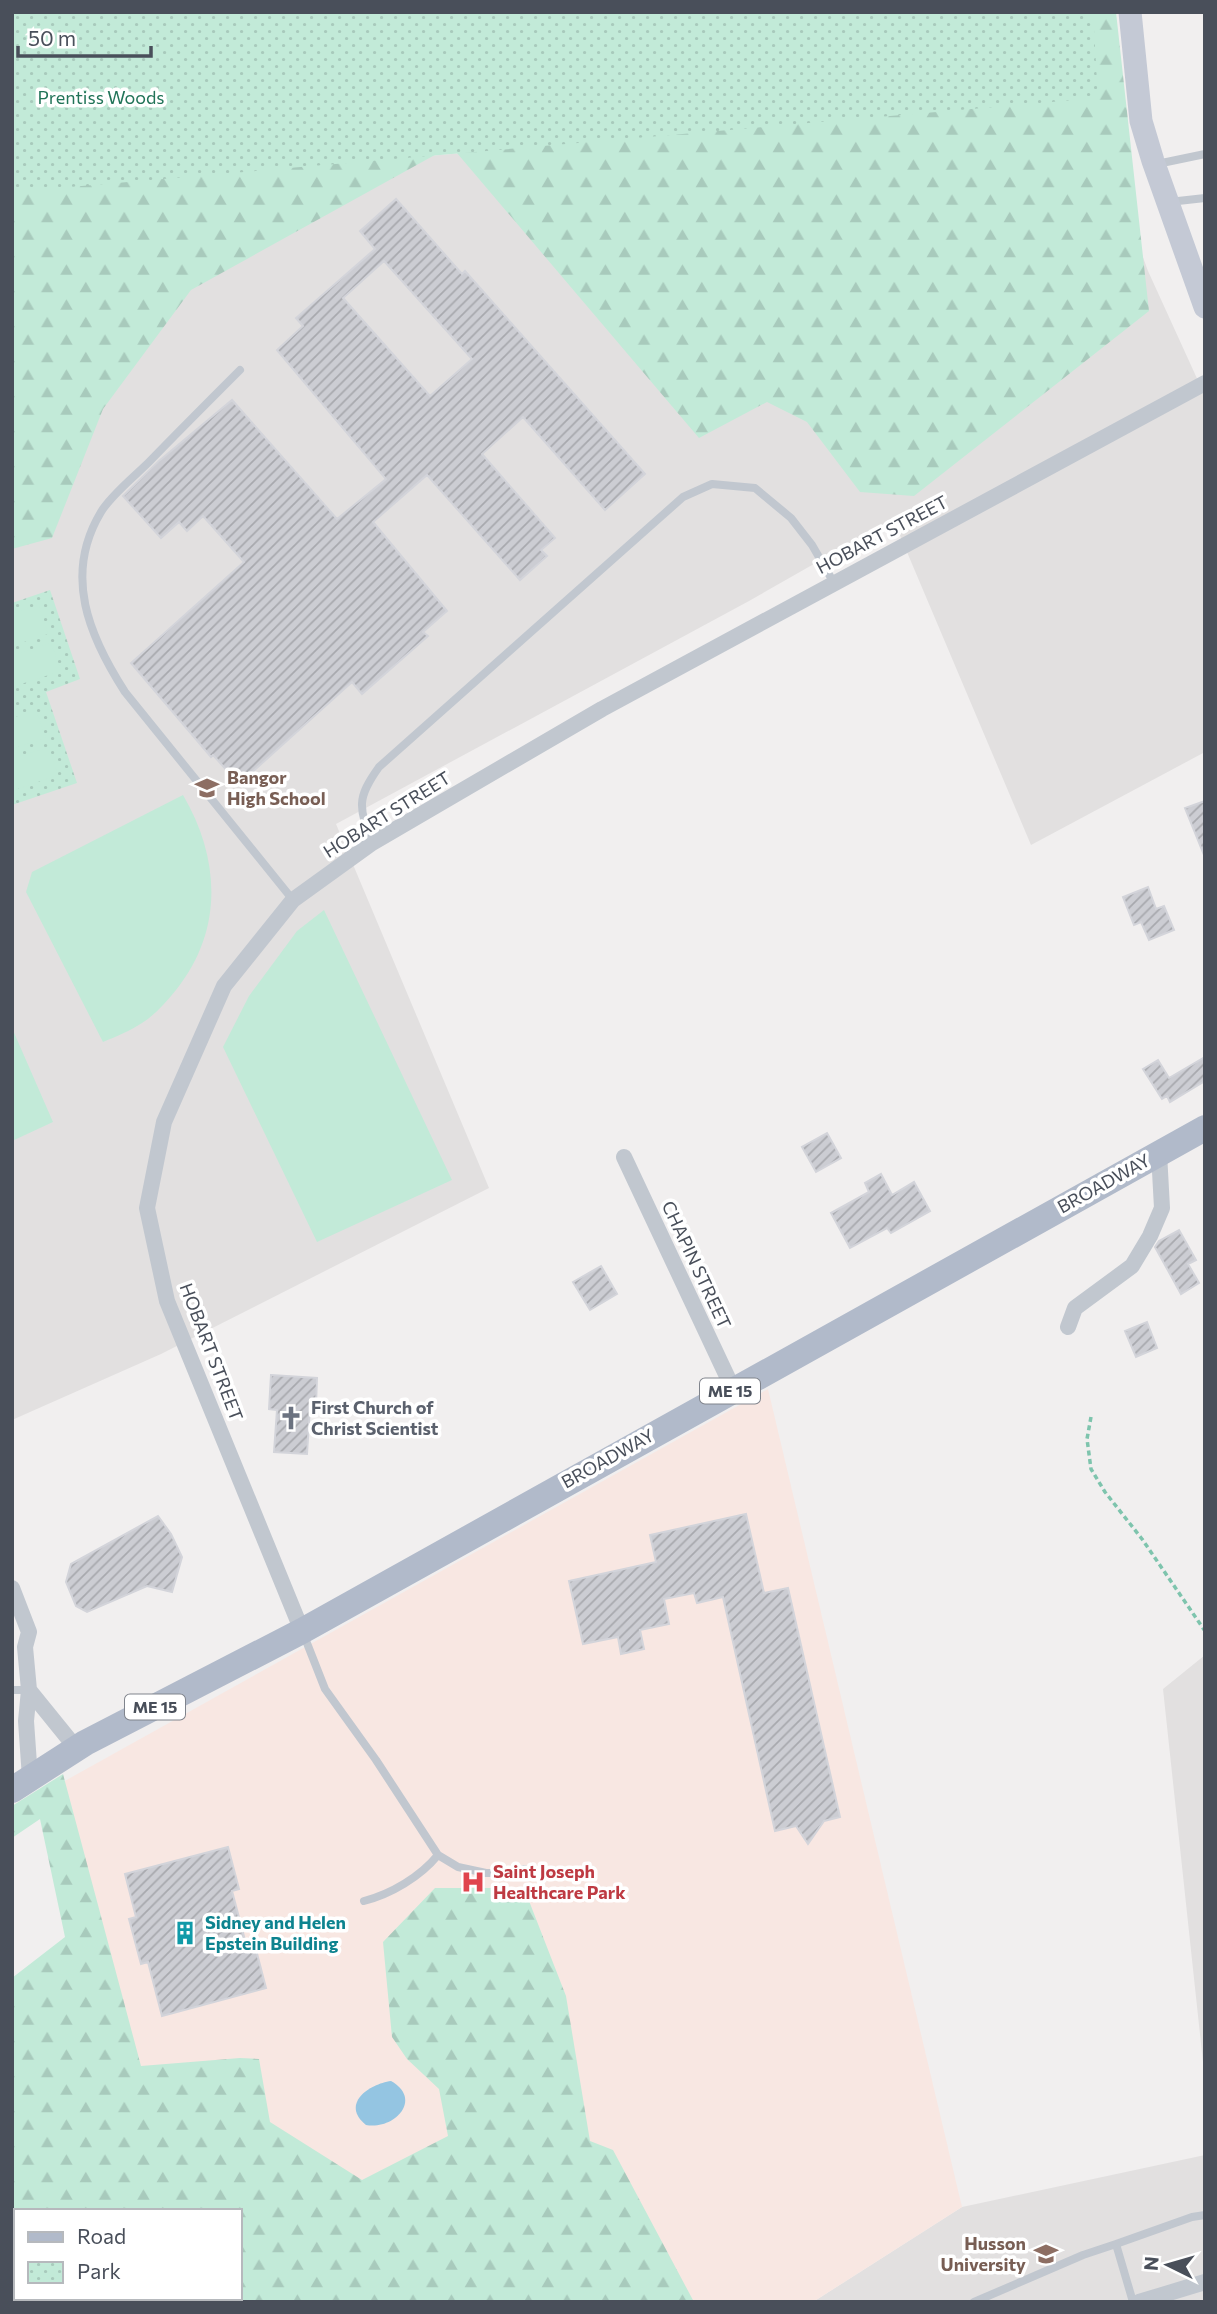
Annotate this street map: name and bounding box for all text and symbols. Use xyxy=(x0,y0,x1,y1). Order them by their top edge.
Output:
scale bar xyxy=(18,14,150,58)
text: 50 m xyxy=(28,25,76,50)
park label: Prentiss Woods xyxy=(38,86,165,108)
street label: HOBART STREET xyxy=(812,490,951,578)
place label: Bangor High School xyxy=(227,766,326,809)
street label: HOBART STREET xyxy=(319,766,454,862)
school or university icon: Bangor High School xyxy=(193,774,221,802)
street label: BROADWAY xyxy=(1053,1149,1154,1218)
street label: CHAPIN STREET xyxy=(658,1197,736,1332)
street label: HOBART STREET xyxy=(176,1280,248,1424)
road number: ME 15 xyxy=(700,1378,760,1404)
place label: First Church of Christ Scientist xyxy=(311,1396,439,1439)
church icon: First Church of Christ Scientist xyxy=(277,1404,305,1432)
street label: BROADWAY xyxy=(557,1424,658,1493)
road number: ME 15 xyxy=(125,1694,185,1720)
place label: Saint Joseph Healthcare Park xyxy=(493,1860,626,1903)
hospital icon: Saint Joseph Healthcare Park xyxy=(459,1868,487,1896)
place label: Sidney and Helen Epstein Building xyxy=(205,1911,346,1954)
building icon: Sidney and Helen Epstein Building xyxy=(171,1919,199,1947)
legend xyxy=(14,2209,242,2300)
text: Road xyxy=(77,2223,126,2248)
north arrow xyxy=(1133,2230,1203,2300)
place label: Husson University xyxy=(941,2232,1026,2275)
school or university icon: Husson University xyxy=(1032,2240,1060,2268)
text: N xyxy=(1138,2255,1163,2272)
text: Park xyxy=(77,2258,121,2283)

